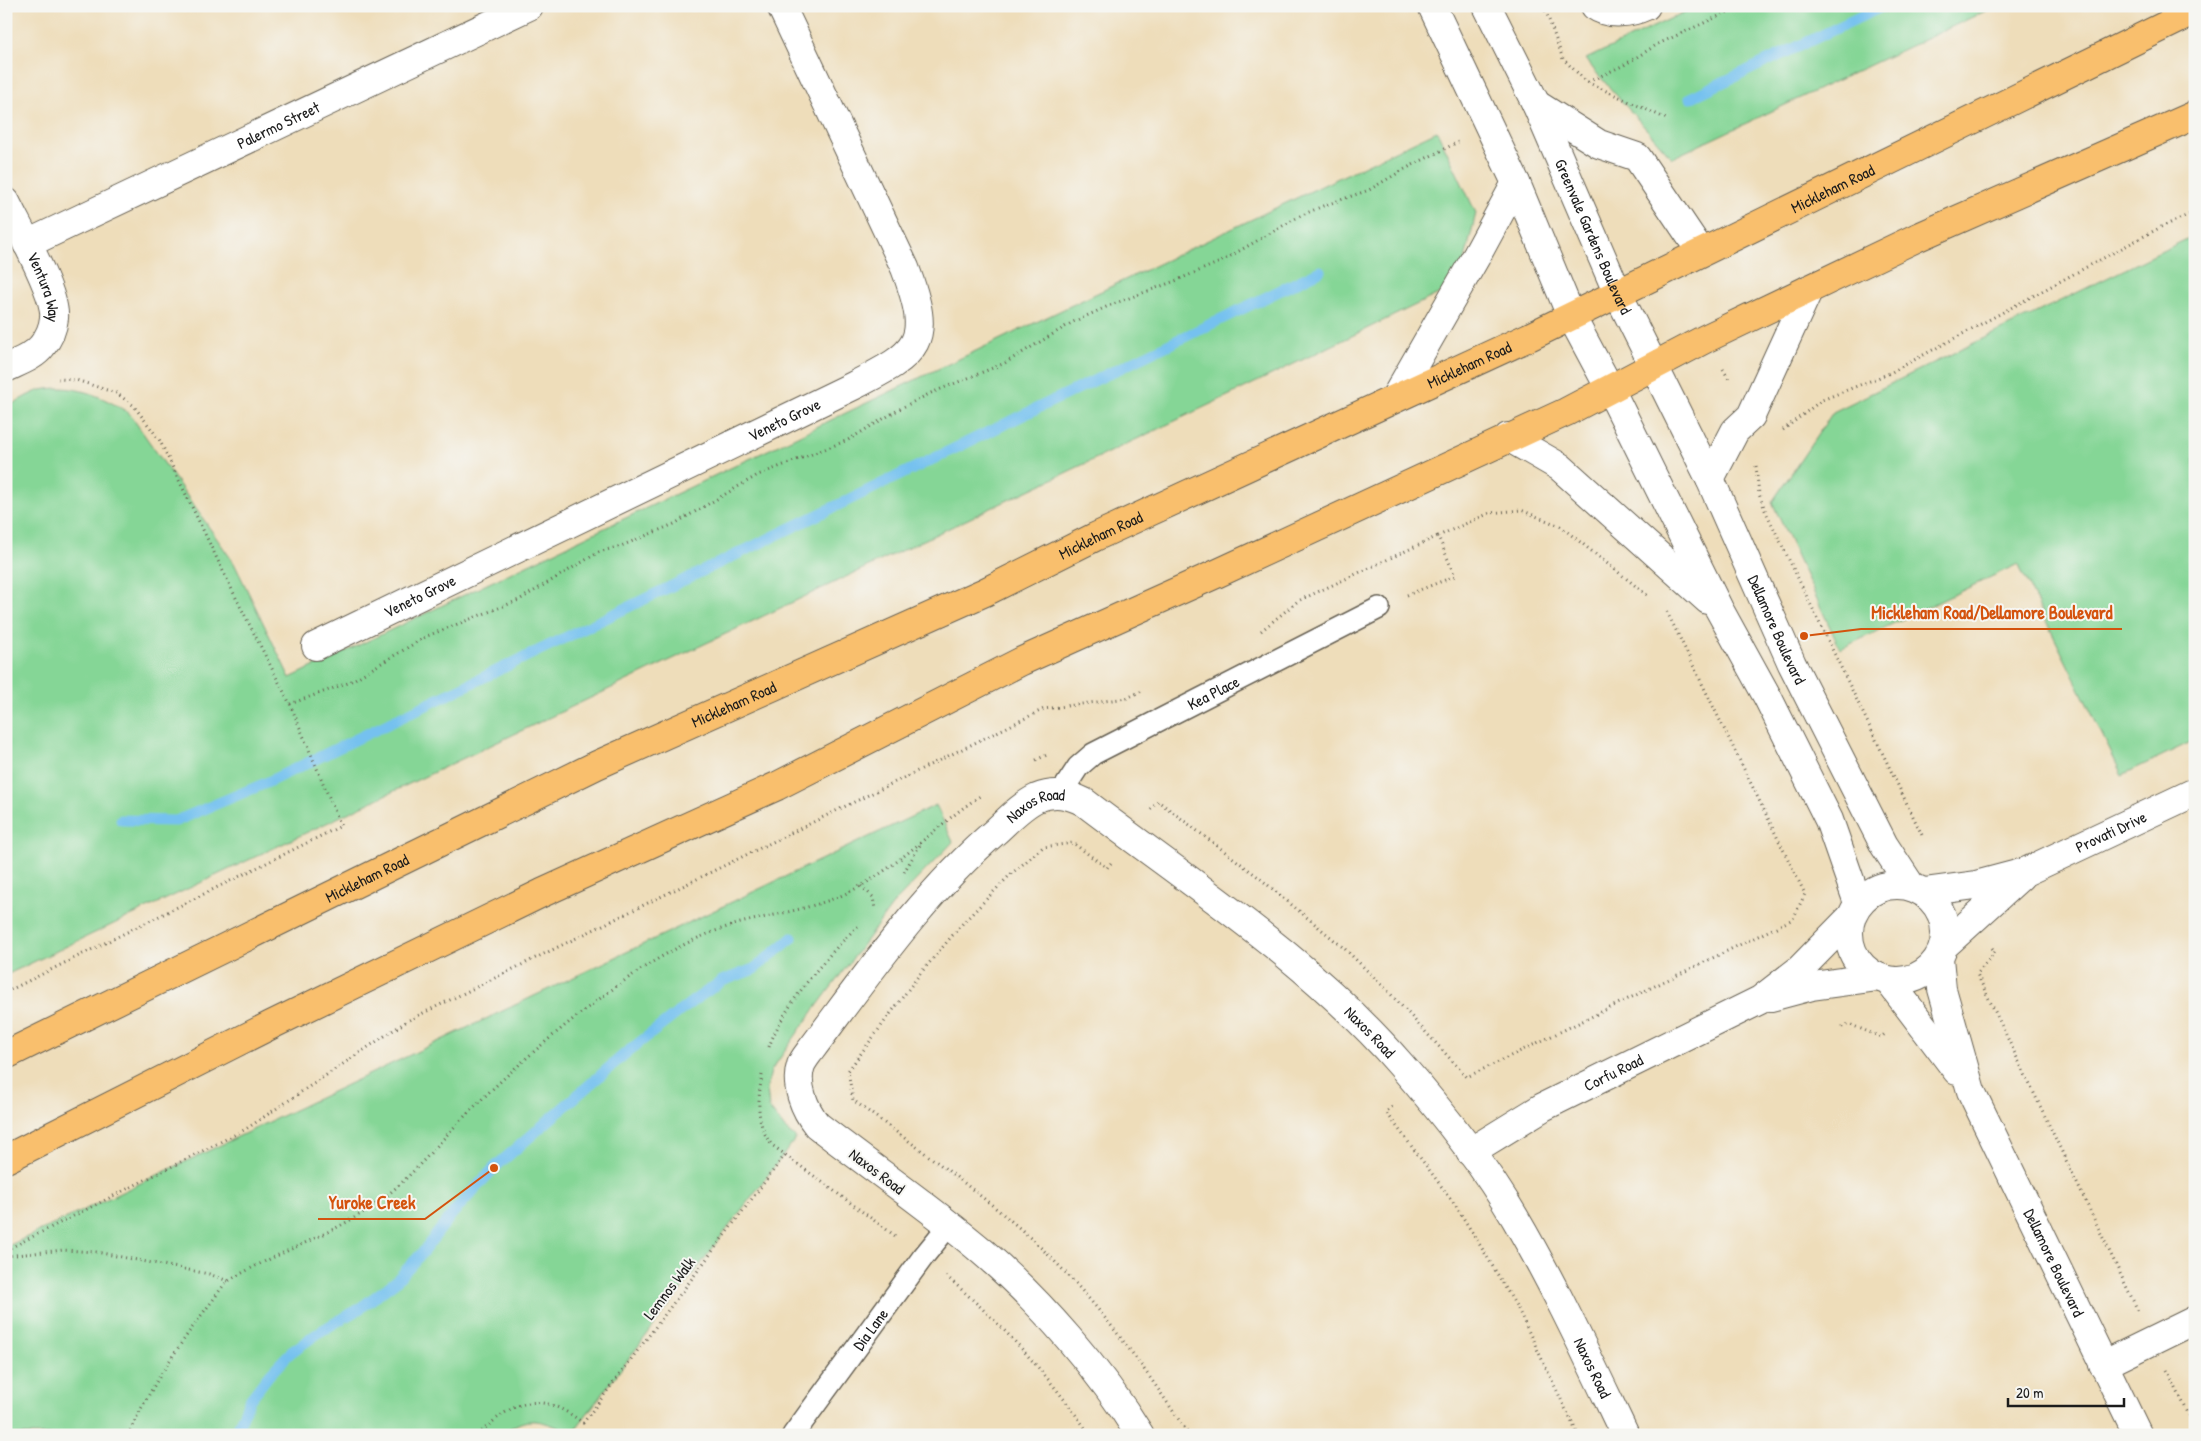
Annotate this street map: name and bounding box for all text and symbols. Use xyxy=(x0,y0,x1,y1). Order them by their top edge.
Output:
street label: Palermo Street xyxy=(233,96,324,154)
street label: Greenvale Gardens Boulevard xyxy=(1550,155,1637,318)
street label: Mickleham Road xyxy=(1787,159,1878,218)
street label: Ventura Way xyxy=(22,248,65,324)
street label: Mickleham Road xyxy=(1423,336,1515,394)
street label: Veneto Grove xyxy=(744,392,824,446)
street label: Mickleham Road xyxy=(1055,506,1146,564)
street label: Veneto Grove xyxy=(380,569,460,623)
street label: Dellamore Boulevard xyxy=(1743,572,1811,688)
callout: Mickleham Road/Dellamore Boulevard xyxy=(1861,596,2122,629)
text: Mickleham Road/Dellamore Boulevard xyxy=(1871,600,2113,625)
street label: Kea Place xyxy=(1184,670,1244,715)
street label: Mickleham Road xyxy=(688,676,780,733)
street label: Naxos Road xyxy=(1001,783,1066,828)
street label: Provati Drive xyxy=(2072,805,2150,858)
street label: Mickleham Road xyxy=(321,848,412,908)
street label: Naxos Road xyxy=(1340,1001,1401,1063)
street label: Corfu Road xyxy=(1580,1048,1647,1096)
street label: Naxos Road xyxy=(845,1143,909,1199)
callout: Yuroke Creek xyxy=(318,1186,425,1219)
text: Yuroke Creek xyxy=(329,1190,416,1215)
street label: Dellamore Boulevard xyxy=(2019,1205,2090,1320)
street label: Lemnos Walk xyxy=(638,1252,700,1324)
street label: Dia Lane xyxy=(848,1303,893,1355)
street label: Naxos Road xyxy=(1569,1334,1617,1401)
scale bar xyxy=(2008,1376,2125,1408)
text: 20 m xyxy=(2016,1382,2043,1403)

